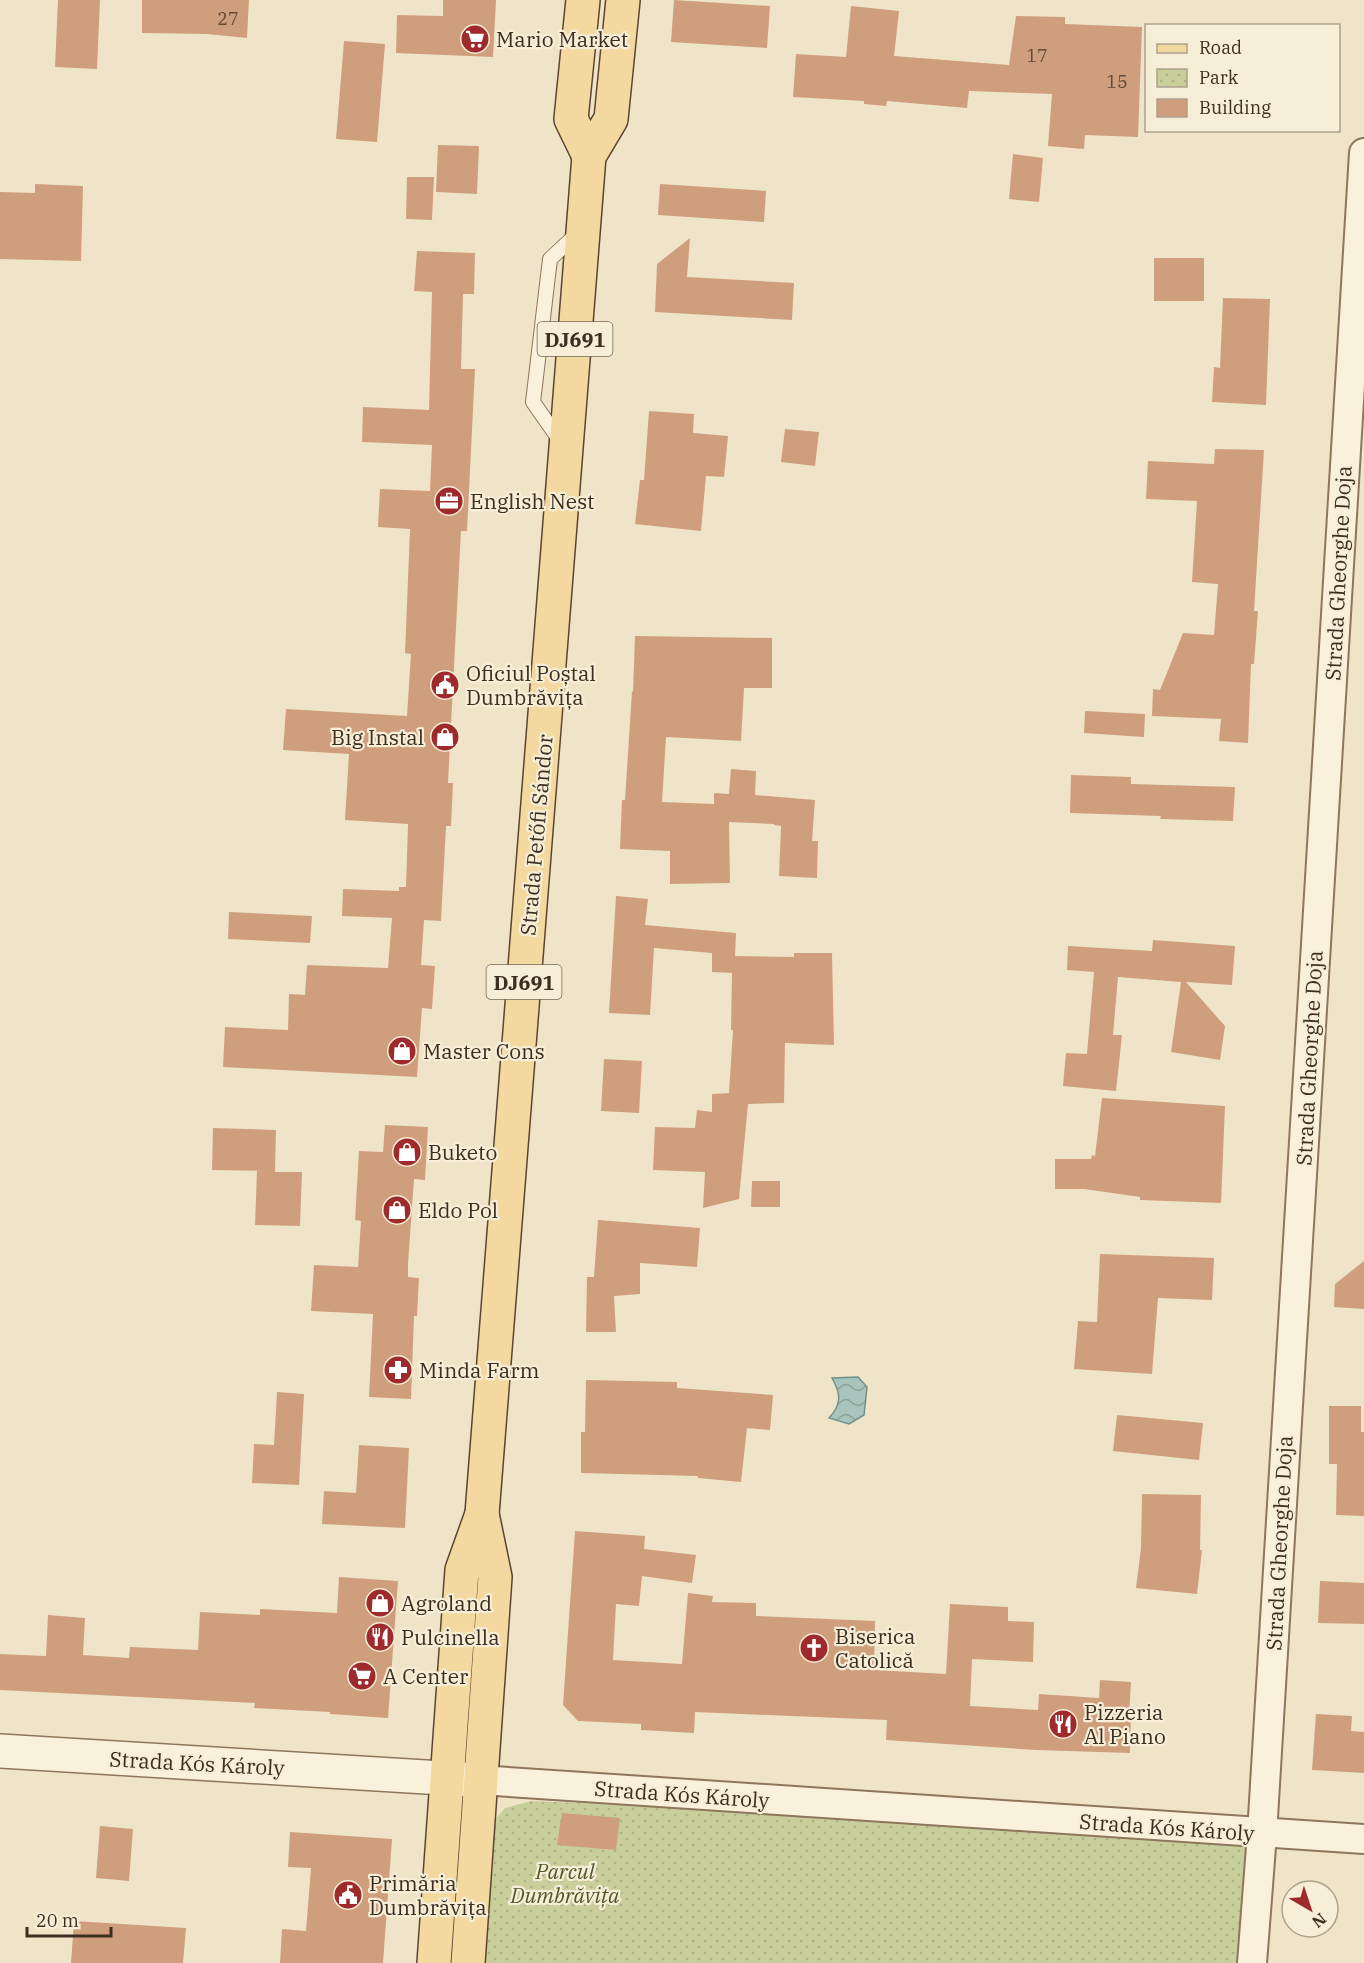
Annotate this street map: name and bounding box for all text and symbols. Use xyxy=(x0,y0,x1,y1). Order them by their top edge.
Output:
house number: 27 xyxy=(217,7,239,30)
supermarket icon: Mario Market xyxy=(459,23,491,55)
legend xyxy=(1145,24,1340,132)
place label: Mario Market xyxy=(496,25,628,53)
text: Road xyxy=(1199,36,1242,59)
house number: 17 xyxy=(1026,44,1048,67)
text: Park xyxy=(1199,66,1239,89)
house number: 15 xyxy=(1106,70,1128,93)
text: Building xyxy=(1199,96,1271,119)
road number: DJ691 xyxy=(538,322,612,356)
street label: Strada Gheorghe Doja xyxy=(1318,465,1358,681)
office icon: English Nest xyxy=(433,485,465,517)
place label: English Nest xyxy=(470,487,594,515)
place label: Oficiul Poștal Dumbrăvița xyxy=(466,659,596,711)
public building icon: Oficiul Poștal Dumbrăvița xyxy=(429,669,461,701)
shop icon: Big Instal xyxy=(429,721,461,753)
place label: Big Instal xyxy=(331,723,424,751)
street label: Strada Petőfi Sándor xyxy=(513,732,559,937)
street label: Strada Gheorghe Doja xyxy=(1289,950,1329,1166)
road number: DJ691 xyxy=(486,965,562,999)
shop icon: Master Cons xyxy=(386,1035,418,1067)
place label: Master Cons xyxy=(423,1037,545,1065)
shop icon: Buketo xyxy=(391,1136,423,1168)
place label: Buketo xyxy=(428,1138,497,1166)
shop icon: Eldo Pol xyxy=(381,1194,413,1226)
place label: Eldo Pol xyxy=(418,1196,498,1224)
pharmacy icon: Minda Farm xyxy=(382,1354,414,1386)
place label: Minda Farm xyxy=(419,1356,540,1384)
street label: Strada Gheorghe Doja xyxy=(1259,1435,1299,1651)
shop icon: Agroland xyxy=(364,1587,396,1619)
place label: Agroland xyxy=(401,1589,492,1617)
restaurant icon: Pulcinella xyxy=(364,1621,396,1653)
place label: Biserica Catolică xyxy=(835,1622,915,1674)
place label: Pulcinella xyxy=(401,1623,500,1651)
church icon: Biserica Catolică xyxy=(798,1632,830,1664)
supermarket icon: A Center xyxy=(346,1660,378,1692)
place label: A Center xyxy=(383,1662,469,1690)
place label: Pizzeria Al Piano xyxy=(1084,1698,1166,1750)
restaurant icon: Pizzeria Al Piano xyxy=(1047,1708,1079,1740)
street label: Strada Kós Károly xyxy=(109,1744,286,1782)
street label: Strada Kós Károly xyxy=(593,1774,771,1814)
street label: Strada Kós Károly xyxy=(1078,1807,1256,1847)
park label: Parcul Dumbrăvița xyxy=(509,1857,620,1909)
place label: Primăria Dumbrăvița xyxy=(369,1869,487,1921)
public building icon: Primăria Dumbrăvița xyxy=(332,1879,364,1911)
north arrow xyxy=(1280,1879,1340,1939)
scale bar xyxy=(27,1900,111,1938)
text: 20 m xyxy=(36,1909,79,1932)
text: N xyxy=(1308,1909,1331,1932)

